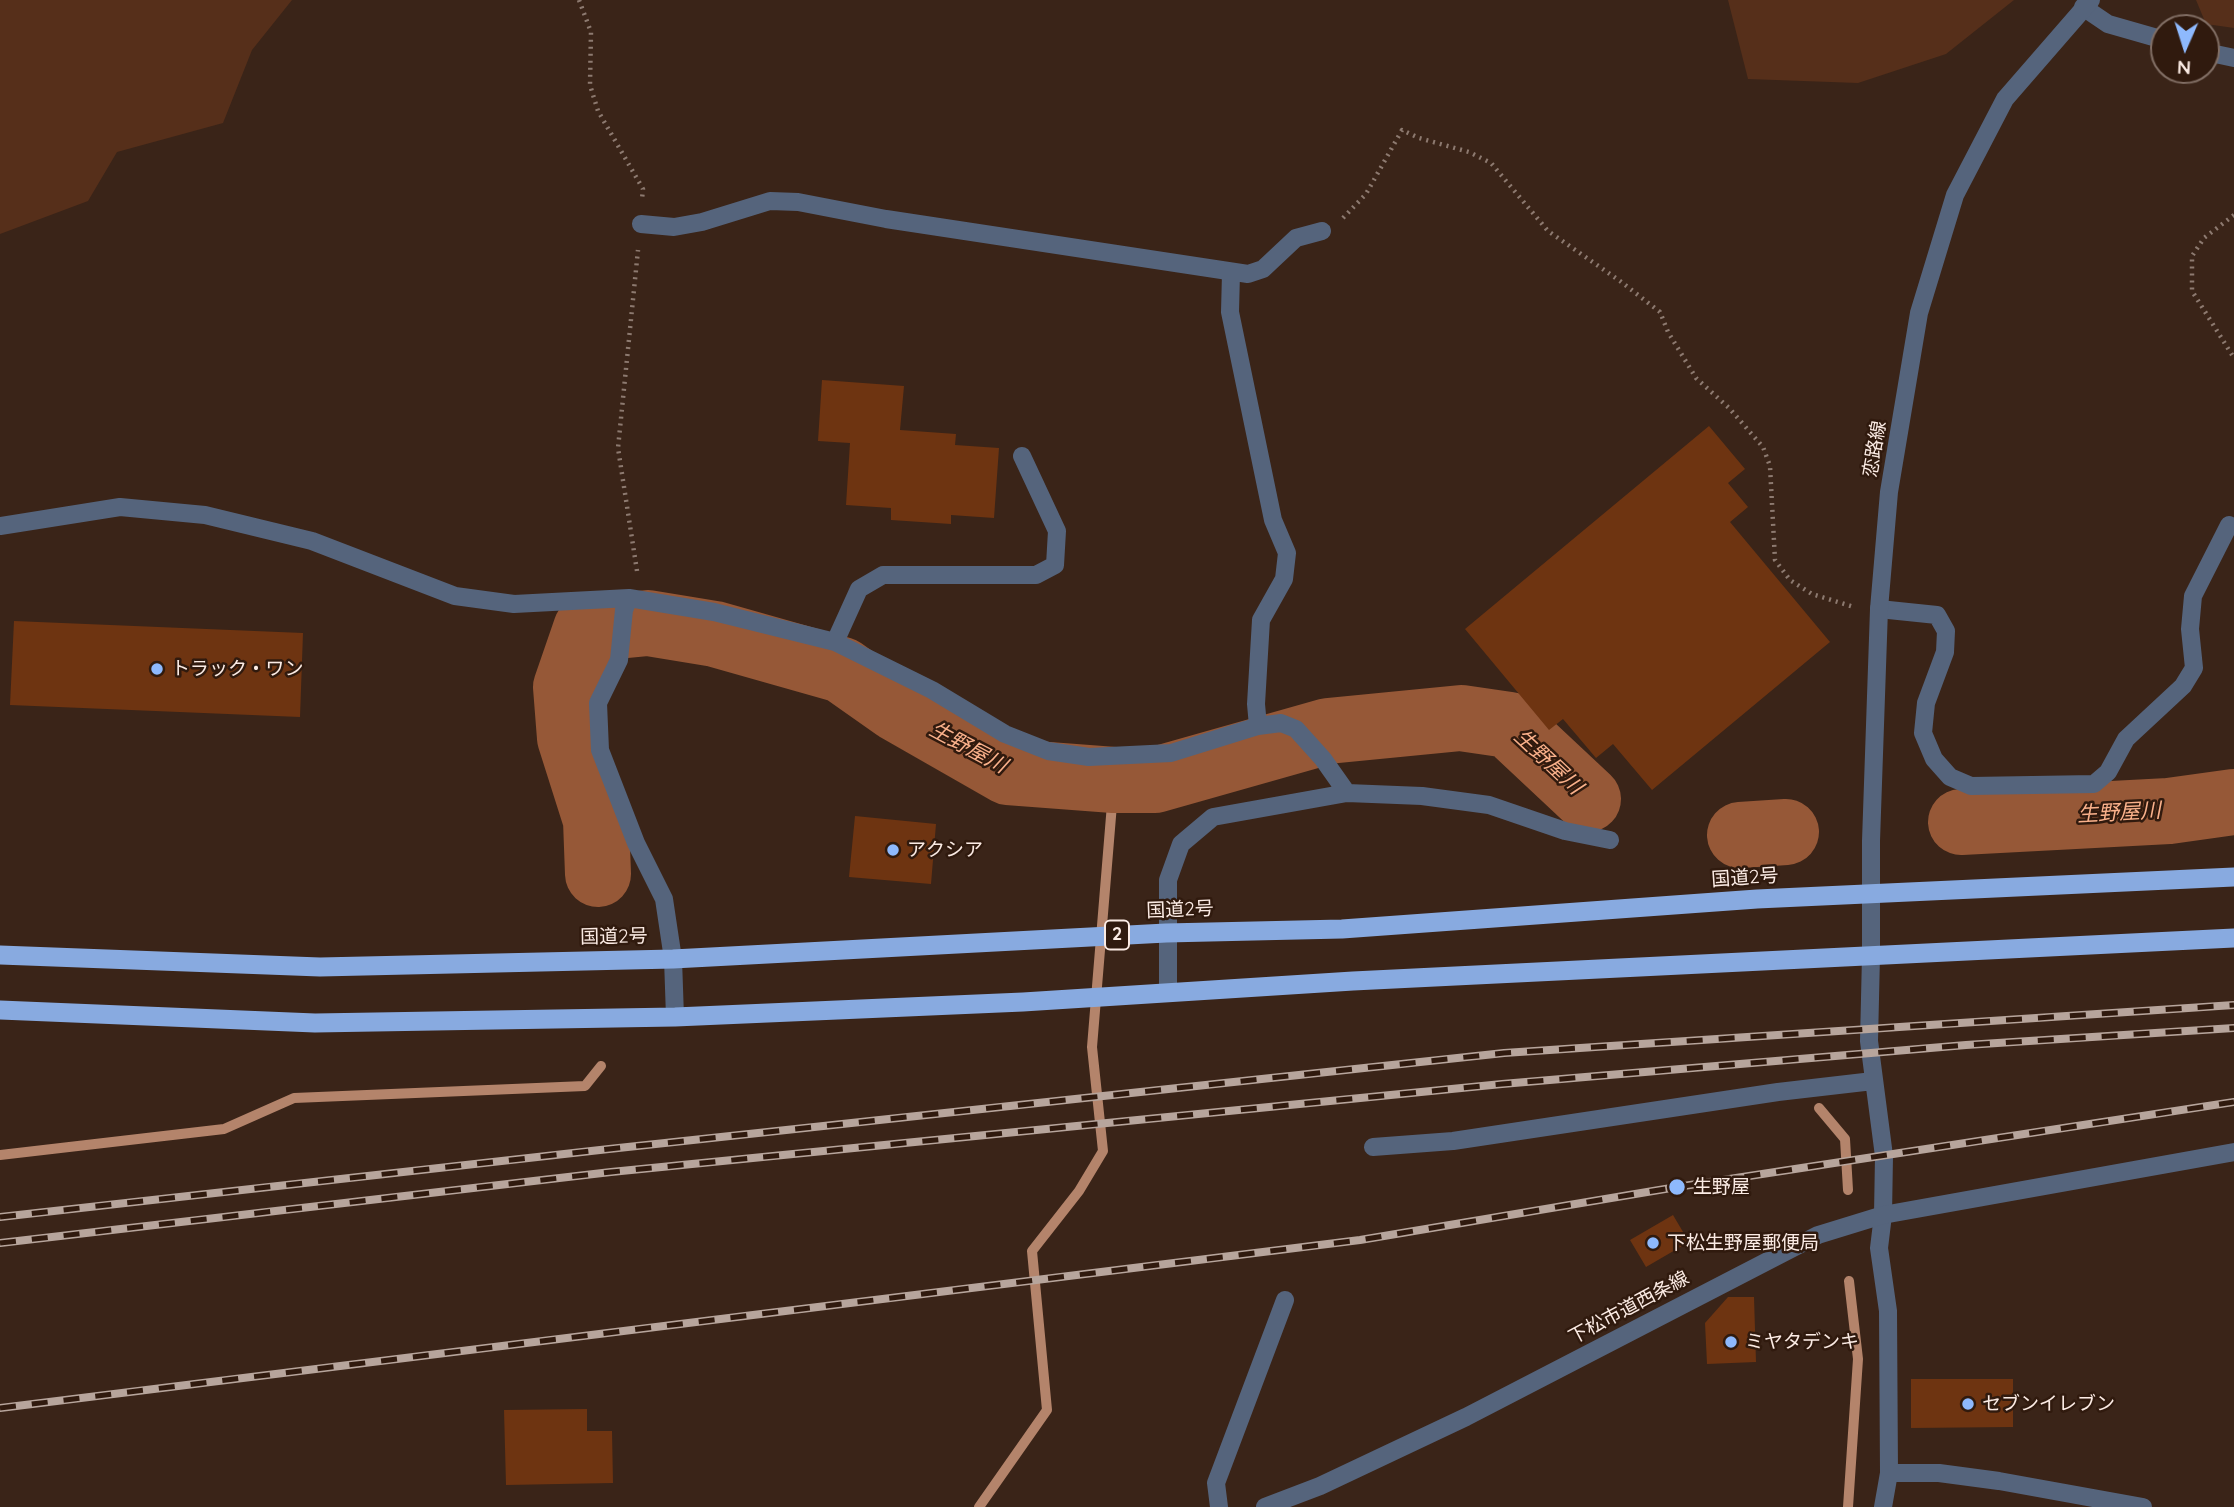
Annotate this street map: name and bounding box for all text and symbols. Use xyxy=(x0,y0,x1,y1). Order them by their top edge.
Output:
north arrow xyxy=(2150,14,2220,84)
text: N xyxy=(2176,56,2192,80)
street label: 恋路線 xyxy=(1859,419,1891,479)
place label: トラック・ワン xyxy=(171,658,304,680)
marker: トラック・ワン xyxy=(149,661,165,677)
water label: 生野屋川 xyxy=(925,717,1011,779)
water label: 生野屋川 xyxy=(1509,724,1587,800)
water label: 生野屋川 xyxy=(2076,798,2162,828)
place label: アクシア xyxy=(907,839,983,861)
marker: アクシア xyxy=(885,842,901,858)
street label: 国道2号 xyxy=(1711,864,1779,892)
street label: 国道2号 xyxy=(1146,897,1214,923)
road number: 2 xyxy=(1105,920,1129,950)
street label: 国道2号 xyxy=(580,925,648,949)
place label: 生野屋 xyxy=(1693,1176,1750,1198)
marker: 生野屋 xyxy=(1667,1177,1687,1197)
place label: 下松生野屋郵便局 xyxy=(1667,1232,1819,1254)
marker: 下松生野屋郵便局 xyxy=(1645,1235,1661,1251)
street label: 下松市道西条線 xyxy=(1565,1267,1693,1349)
place label: ミヤタデンキ xyxy=(1745,1331,1859,1353)
marker: ミヤタデンキ xyxy=(1723,1334,1739,1350)
place label: セブンイレブン xyxy=(1982,1393,2115,1415)
marker: セブンイレブン xyxy=(1960,1396,1976,1412)

